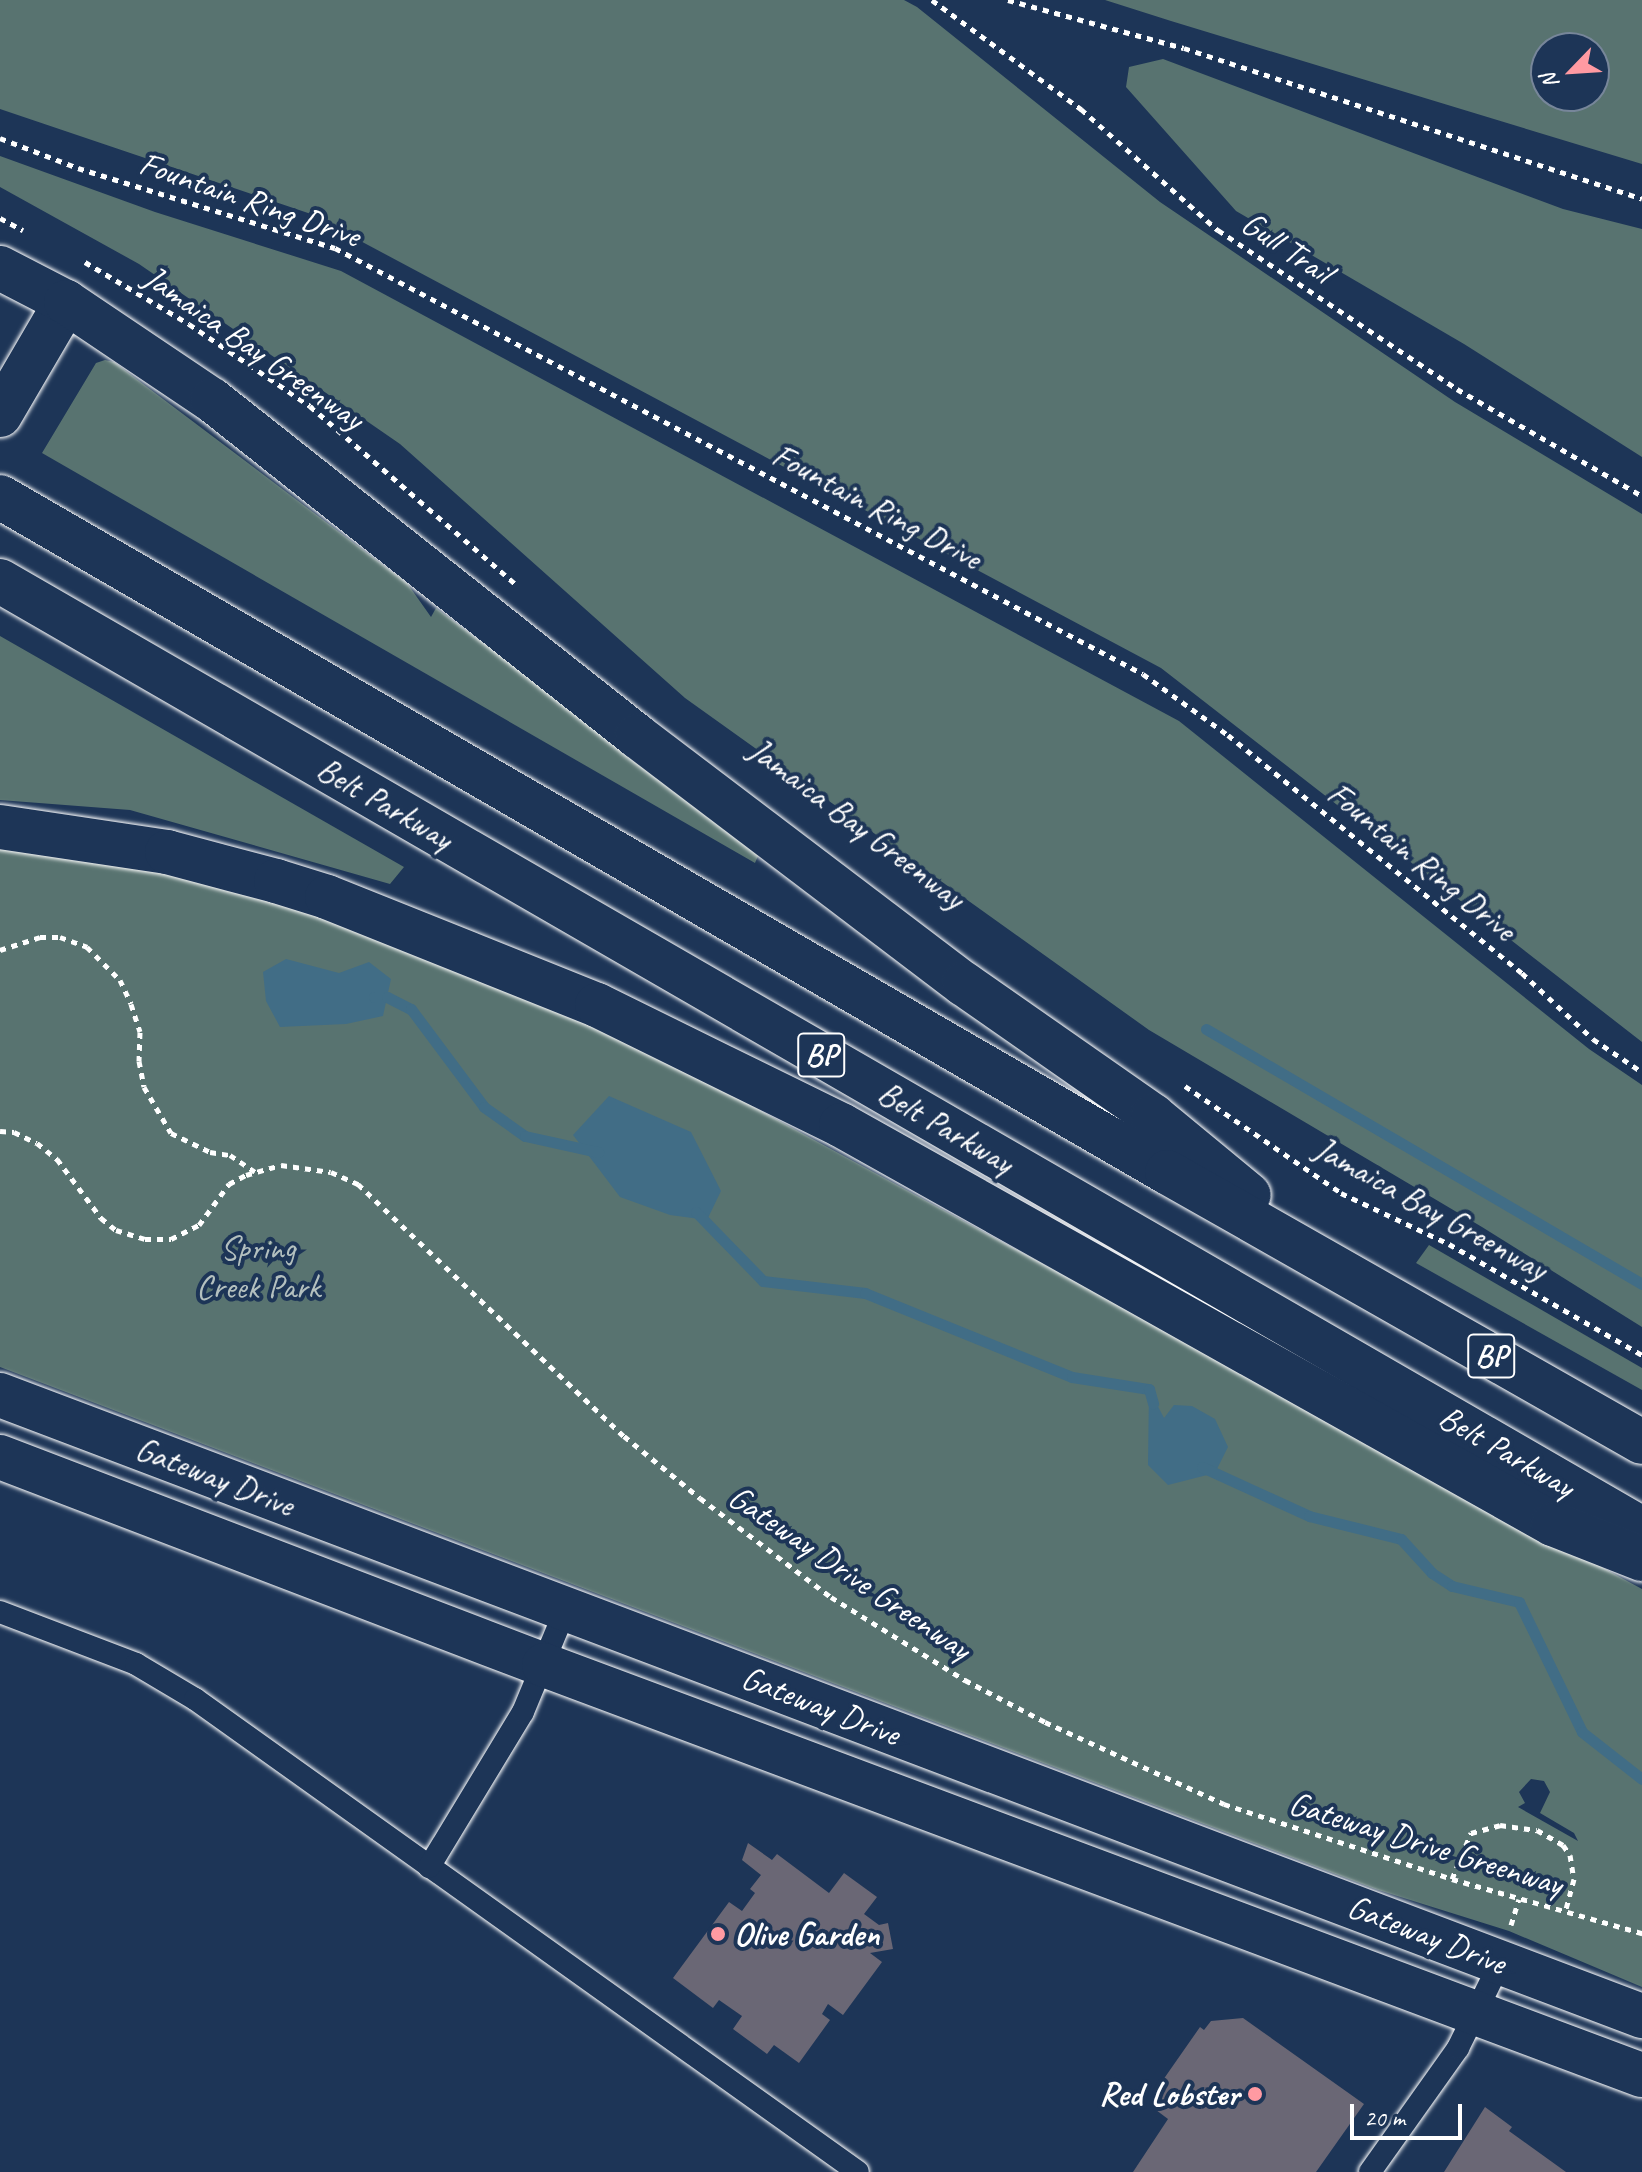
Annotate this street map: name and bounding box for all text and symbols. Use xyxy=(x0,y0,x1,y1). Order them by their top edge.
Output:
north arrow xyxy=(1530,32,1610,112)
text: N xyxy=(1534,69,1566,93)
street label: Fountain Ring Drive xyxy=(134,142,366,256)
street label: Gull Trail xyxy=(1234,202,1340,292)
street label: Jamaica Bay Greenway xyxy=(136,256,372,438)
street label: Fountain Ring Drive xyxy=(765,434,989,578)
street label: Jamaica Bay Greenway xyxy=(741,728,973,918)
street label: Belt Parkway xyxy=(309,748,461,858)
street label: Fountain Ring Drive xyxy=(1319,772,1525,950)
road number: BP xyxy=(797,1027,845,1083)
street label: Belt Parkway xyxy=(870,1072,1022,1182)
street label: Jamaica Bay Greenway xyxy=(1307,1127,1555,1289)
park label: Spring Creek Park xyxy=(196,1227,320,1306)
road number: BP xyxy=(1467,1328,1515,1384)
street label: Belt Parkway xyxy=(1431,1396,1583,1506)
street label: Gateway Drive xyxy=(130,1427,300,1525)
street label: Gateway Drive Greenway xyxy=(721,1476,979,1668)
street label: Gateway Drive xyxy=(736,1656,906,1754)
street label: Gateway Drive Greenway xyxy=(1284,1782,1568,1904)
street label: Gateway Drive xyxy=(1342,1885,1512,1983)
place label: Olive Garden xyxy=(734,1914,880,1954)
marker: Olive Garden xyxy=(709,1925,727,1943)
place label: Red Lobster xyxy=(1099,2074,1239,2114)
marker: Red Lobster xyxy=(1246,2085,1264,2103)
scale bar xyxy=(1354,2088,1466,2138)
text: 20 m xyxy=(1364,2103,1405,2133)

